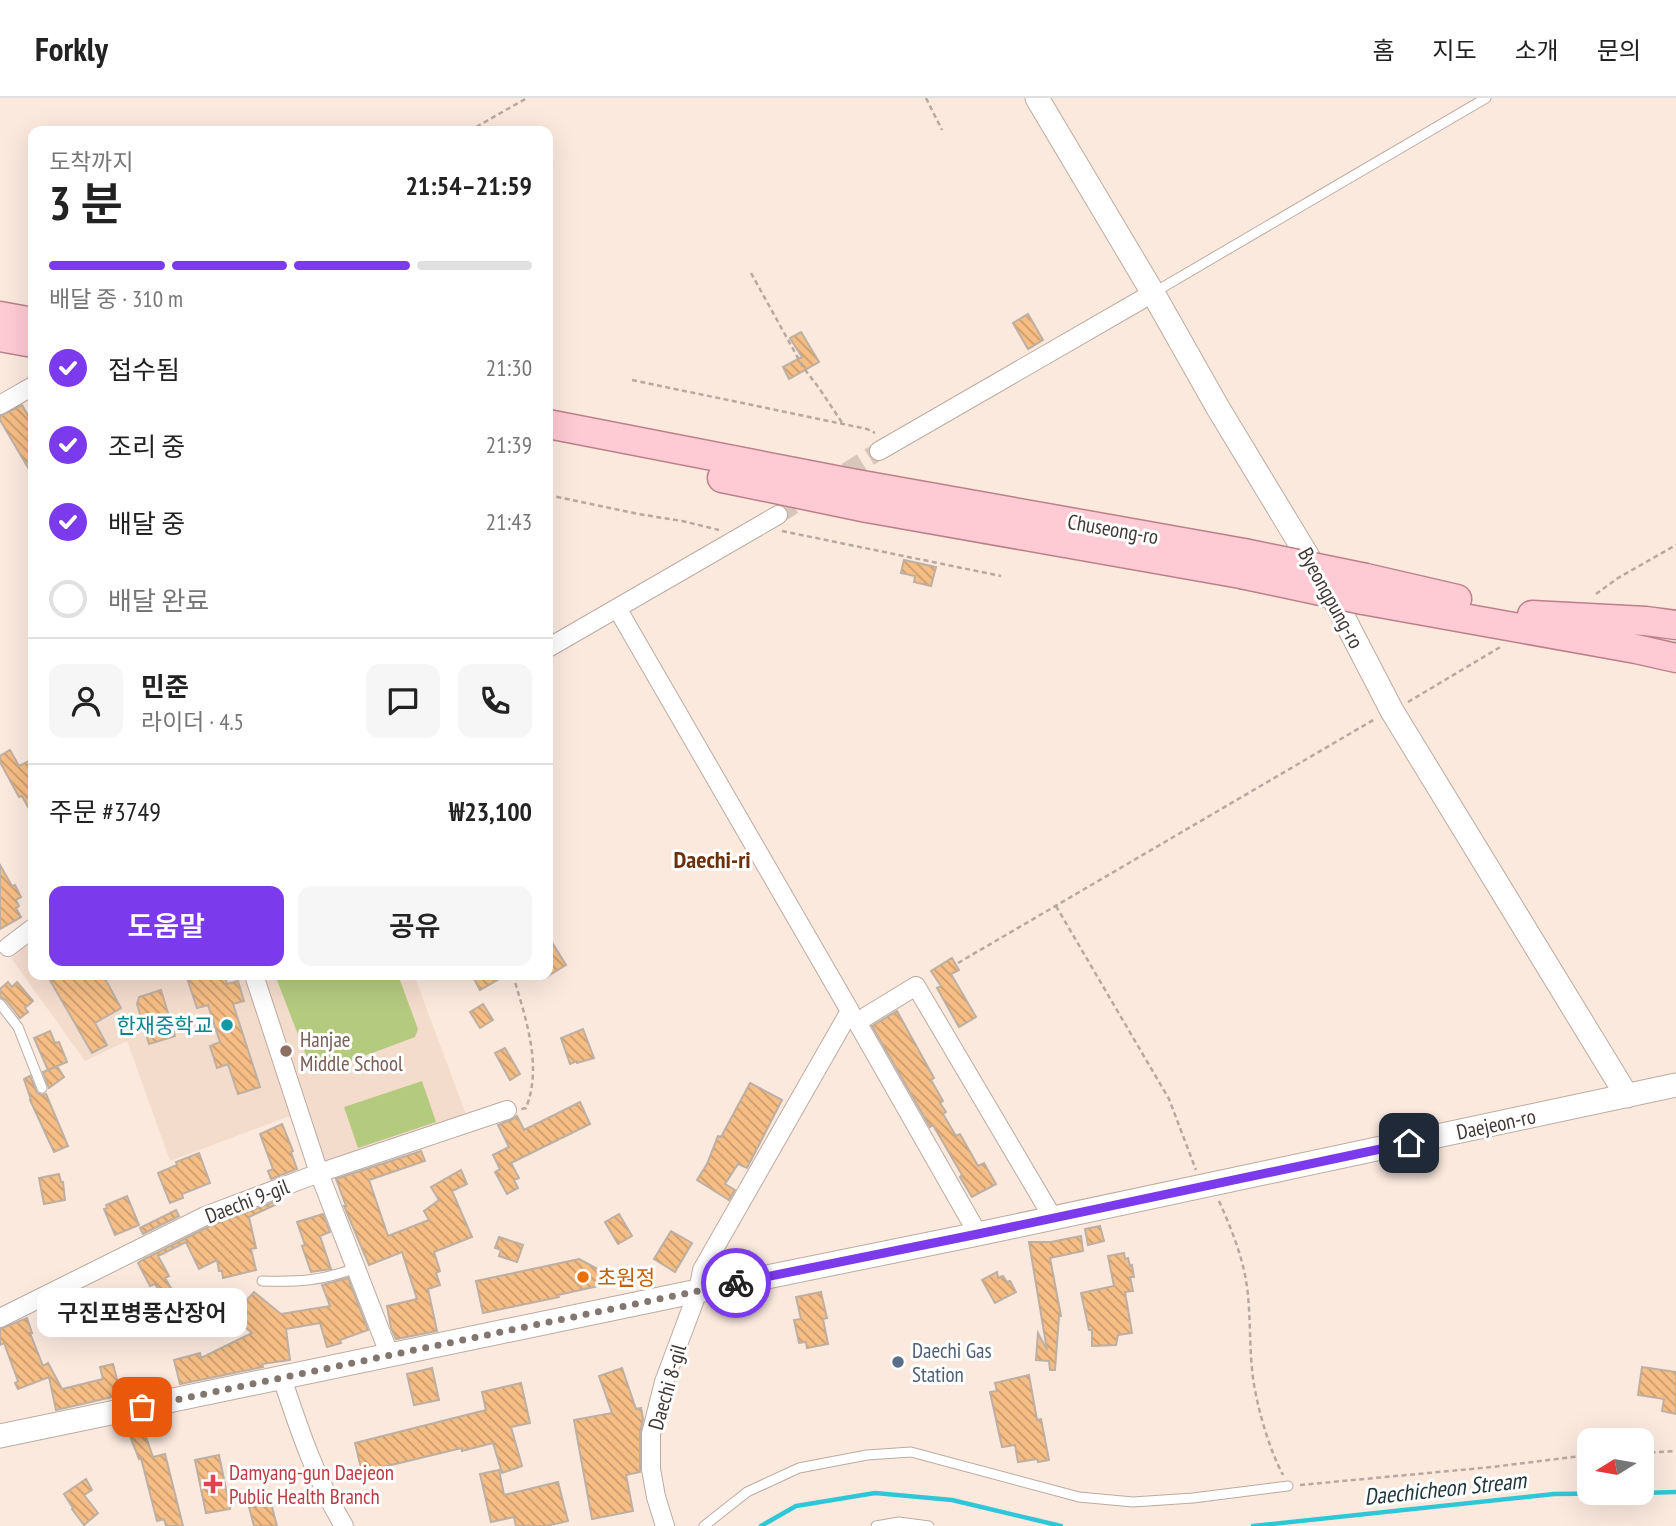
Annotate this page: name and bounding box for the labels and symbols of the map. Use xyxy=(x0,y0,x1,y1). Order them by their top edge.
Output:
street label: Chuseong-ro xyxy=(1065,508,1161,550)
street label: Byeongpung-ro xyxy=(1292,543,1370,653)
district label: Daechi-ri xyxy=(673,844,751,875)
place label: 한재중학교 xyxy=(116,1012,213,1039)
marker: 한재중학교 xyxy=(219,1017,235,1033)
place label: Hanjae Middle School xyxy=(300,1026,403,1077)
marker: Hanjae Middle School xyxy=(278,1043,294,1059)
street label: Daejeon-ro xyxy=(1454,1102,1538,1146)
pin xyxy=(1379,1113,1439,1173)
street label: Daechi 9-gil xyxy=(201,1173,293,1229)
courier xyxy=(701,1248,771,1318)
place label: 초원정 xyxy=(597,1264,655,1291)
marker: 초원정 xyxy=(575,1269,591,1285)
callout: 구진포병풍산장어 xyxy=(37,1288,247,1337)
place label: Daechi Gas Station xyxy=(912,1337,992,1388)
street label: Daechi 8-gil xyxy=(642,1341,692,1433)
marker: Daechi Gas Station xyxy=(890,1354,906,1370)
pin xyxy=(112,1377,172,1437)
north arrow xyxy=(1577,1428,1654,1505)
place label: Damyang-gun Daejeon Public Health Branch xyxy=(229,1459,394,1510)
water label: Daechicheon Stream xyxy=(1363,1465,1529,1511)
marker: Damyang-gun Daejeon Public Health Branch xyxy=(203,1474,223,1494)

